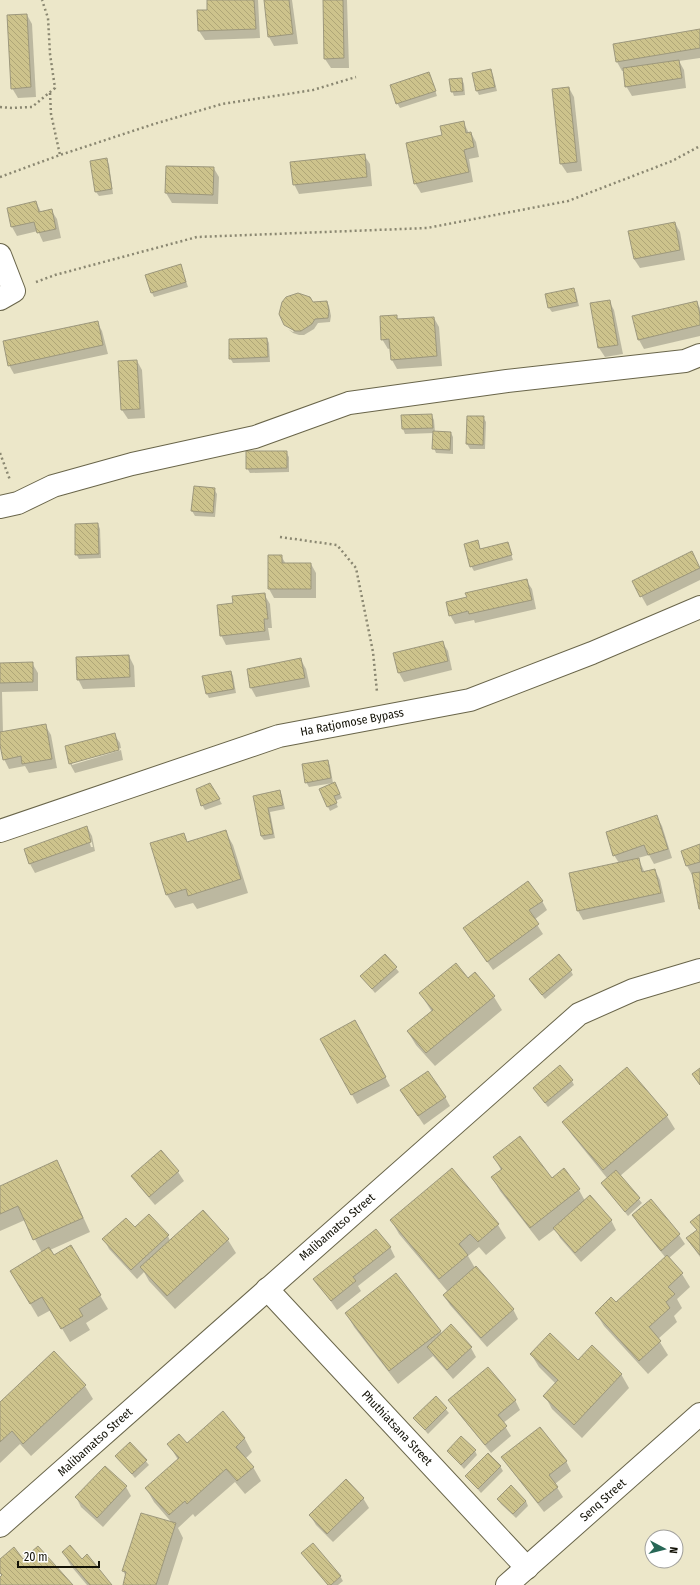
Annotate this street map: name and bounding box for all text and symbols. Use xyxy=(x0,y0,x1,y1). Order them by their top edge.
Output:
street label: Ha Ratjomose Bypass xyxy=(299,705,405,739)
street label: Malibamatso Street xyxy=(296,1190,378,1264)
street label: Phuthiatsana Street xyxy=(359,1388,435,1468)
street label: Malibamatso Street xyxy=(55,1405,135,1479)
street label: Senq Street xyxy=(577,1476,629,1524)
north arrow xyxy=(644,1529,684,1569)
scale bar xyxy=(18,1543,99,1569)
text: N xyxy=(667,1546,680,1554)
text: 20 m xyxy=(24,1550,48,1564)

